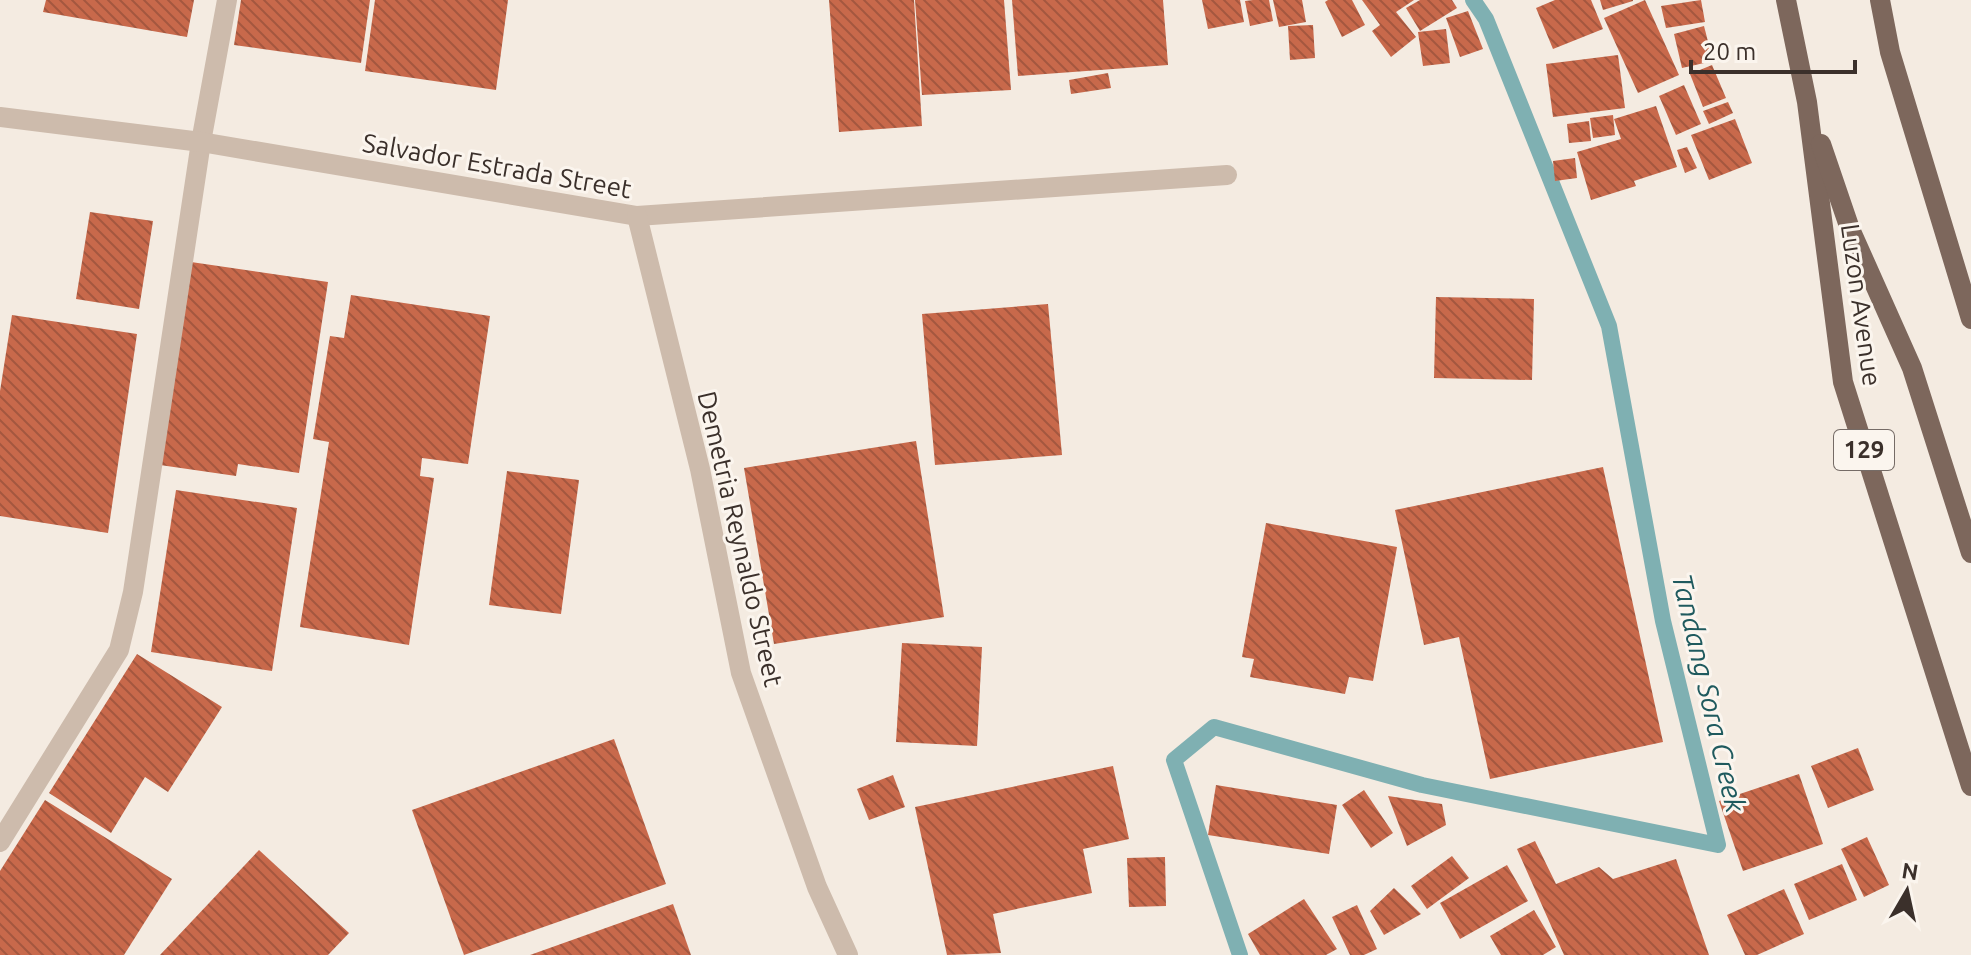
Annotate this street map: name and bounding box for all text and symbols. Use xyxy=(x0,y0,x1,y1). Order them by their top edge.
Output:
scale bar xyxy=(1691,24,1855,74)
text: 20 m xyxy=(1703,38,1756,65)
street label: Salvador Estrada Street xyxy=(360,128,634,203)
street label: Luzon Avenue xyxy=(1836,222,1887,388)
street label: Demetria Reynaldo Street xyxy=(692,388,789,689)
road number: 129 xyxy=(1834,430,1894,470)
water label: Tandang Sora Creek xyxy=(1667,570,1752,816)
north arrow xyxy=(1867,851,1947,931)
text: N xyxy=(1900,857,1920,884)

